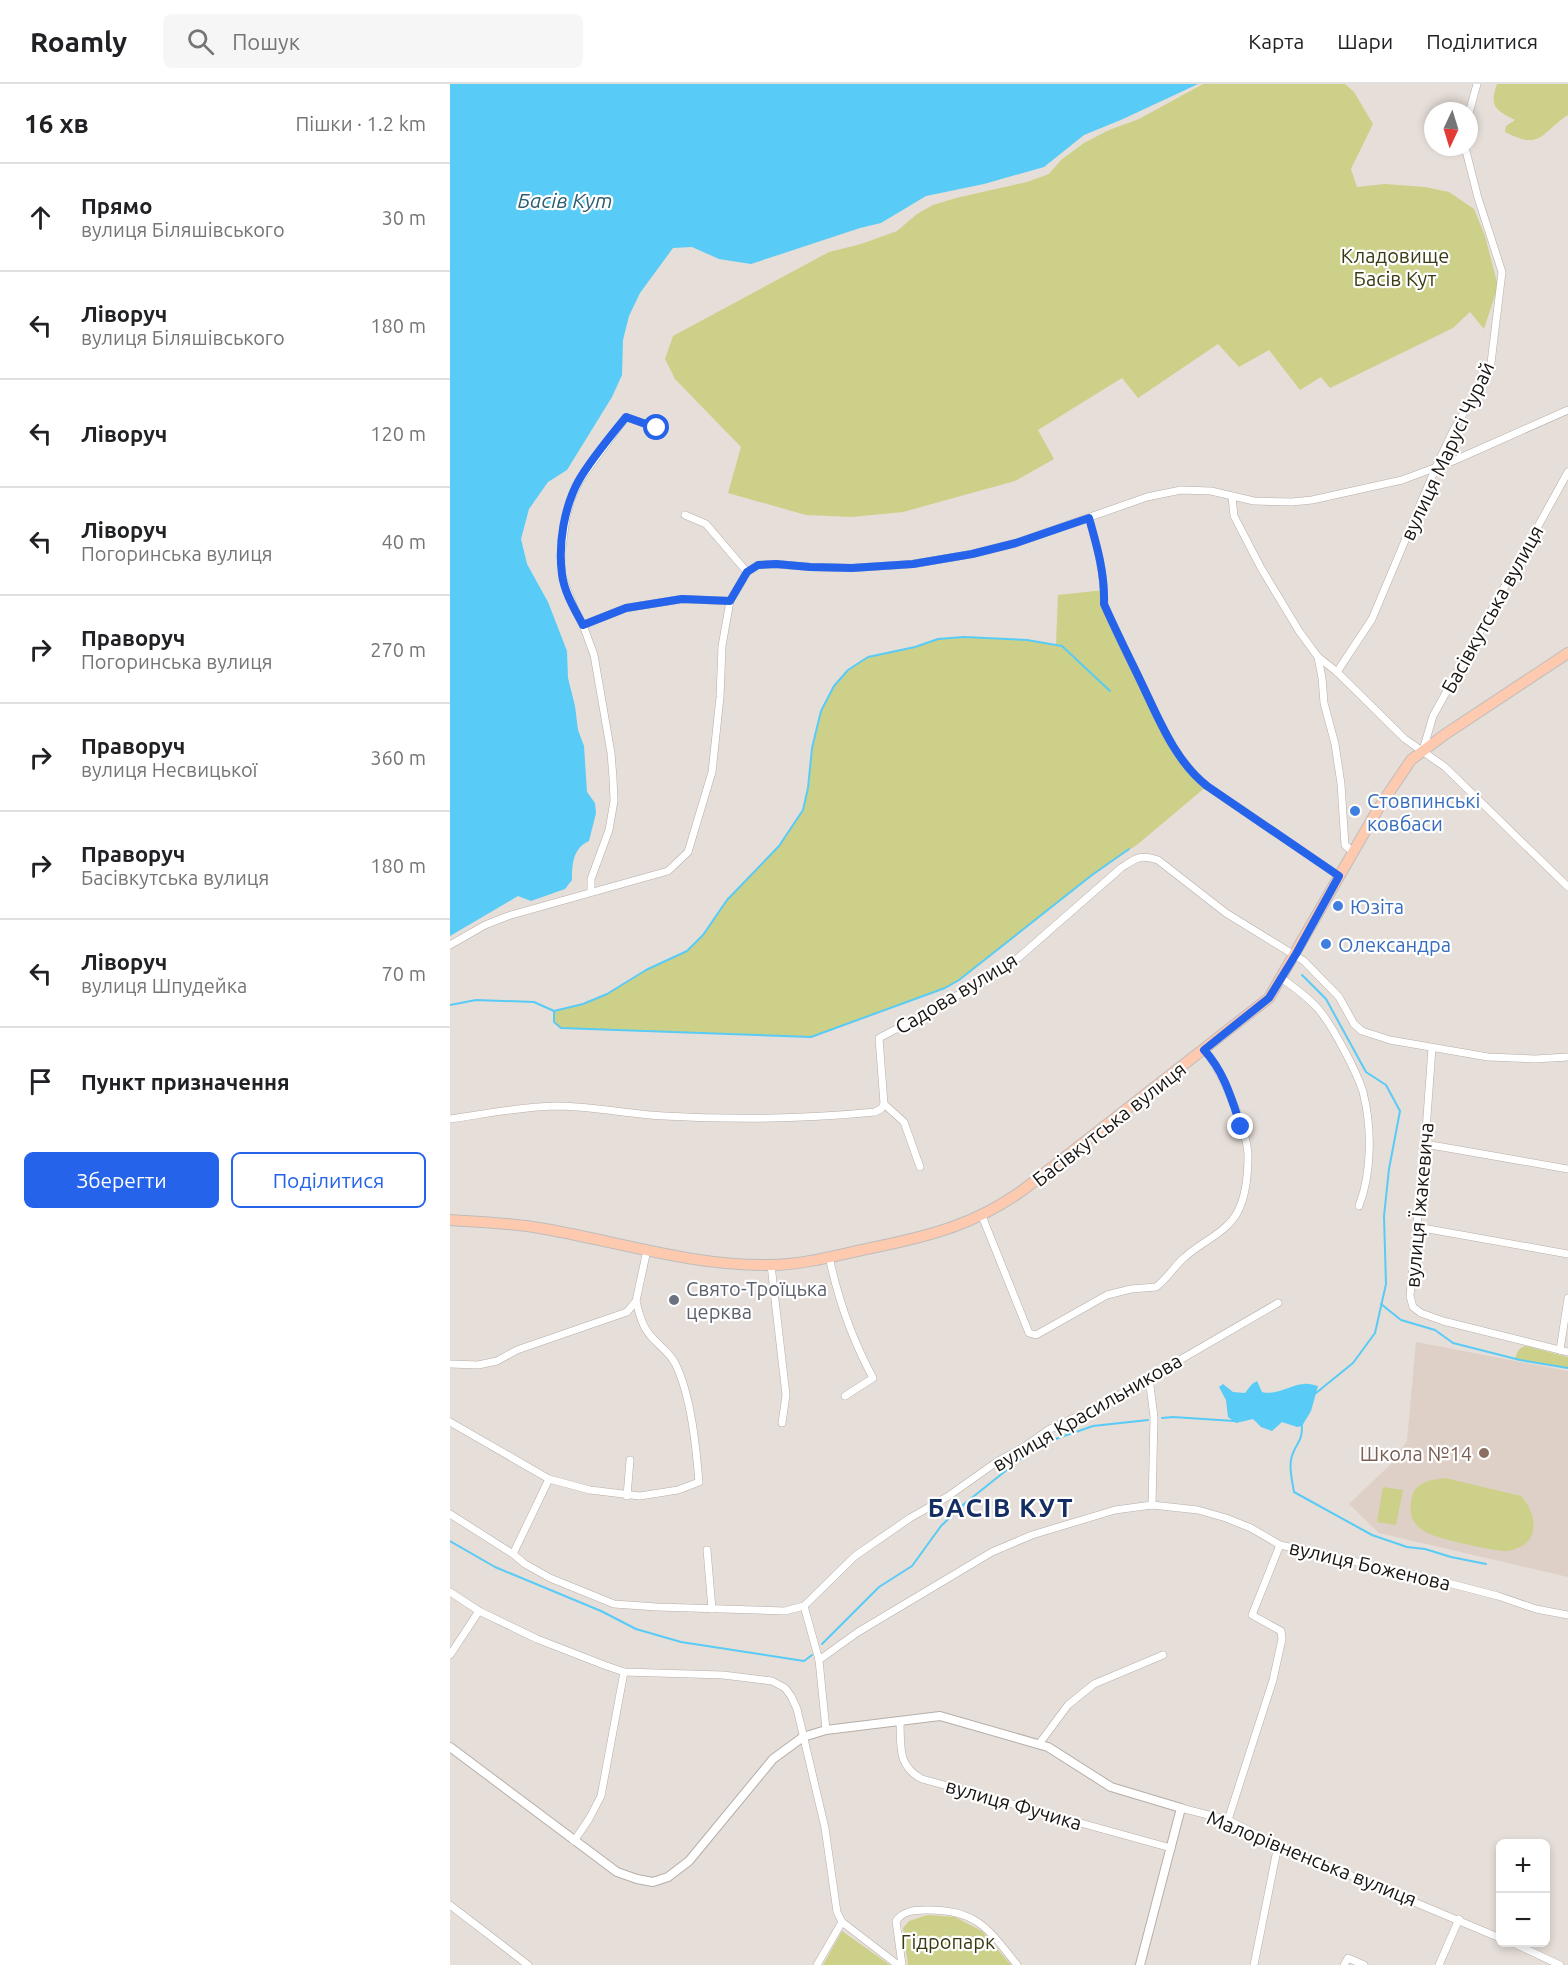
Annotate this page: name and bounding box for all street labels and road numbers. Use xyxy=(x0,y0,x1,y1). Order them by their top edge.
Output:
street label: вулиця Марусі Чурай xyxy=(1396,358,1498,544)
street label: Басівкутська вулиця xyxy=(1436,521,1548,697)
street label: Садова вулиця xyxy=(891,948,1021,1038)
street label: Басівкутська вулиця xyxy=(1028,1057,1190,1191)
street label: вулиця Їжакевича xyxy=(1400,1121,1438,1289)
street label: вулиця Красильникова xyxy=(988,1348,1186,1476)
street label: вулиця Боженова xyxy=(1287,1535,1453,1595)
street label: вулиця Фучика xyxy=(943,1774,1085,1834)
street label: Малорівненська вулиця xyxy=(1204,1805,1420,1911)

